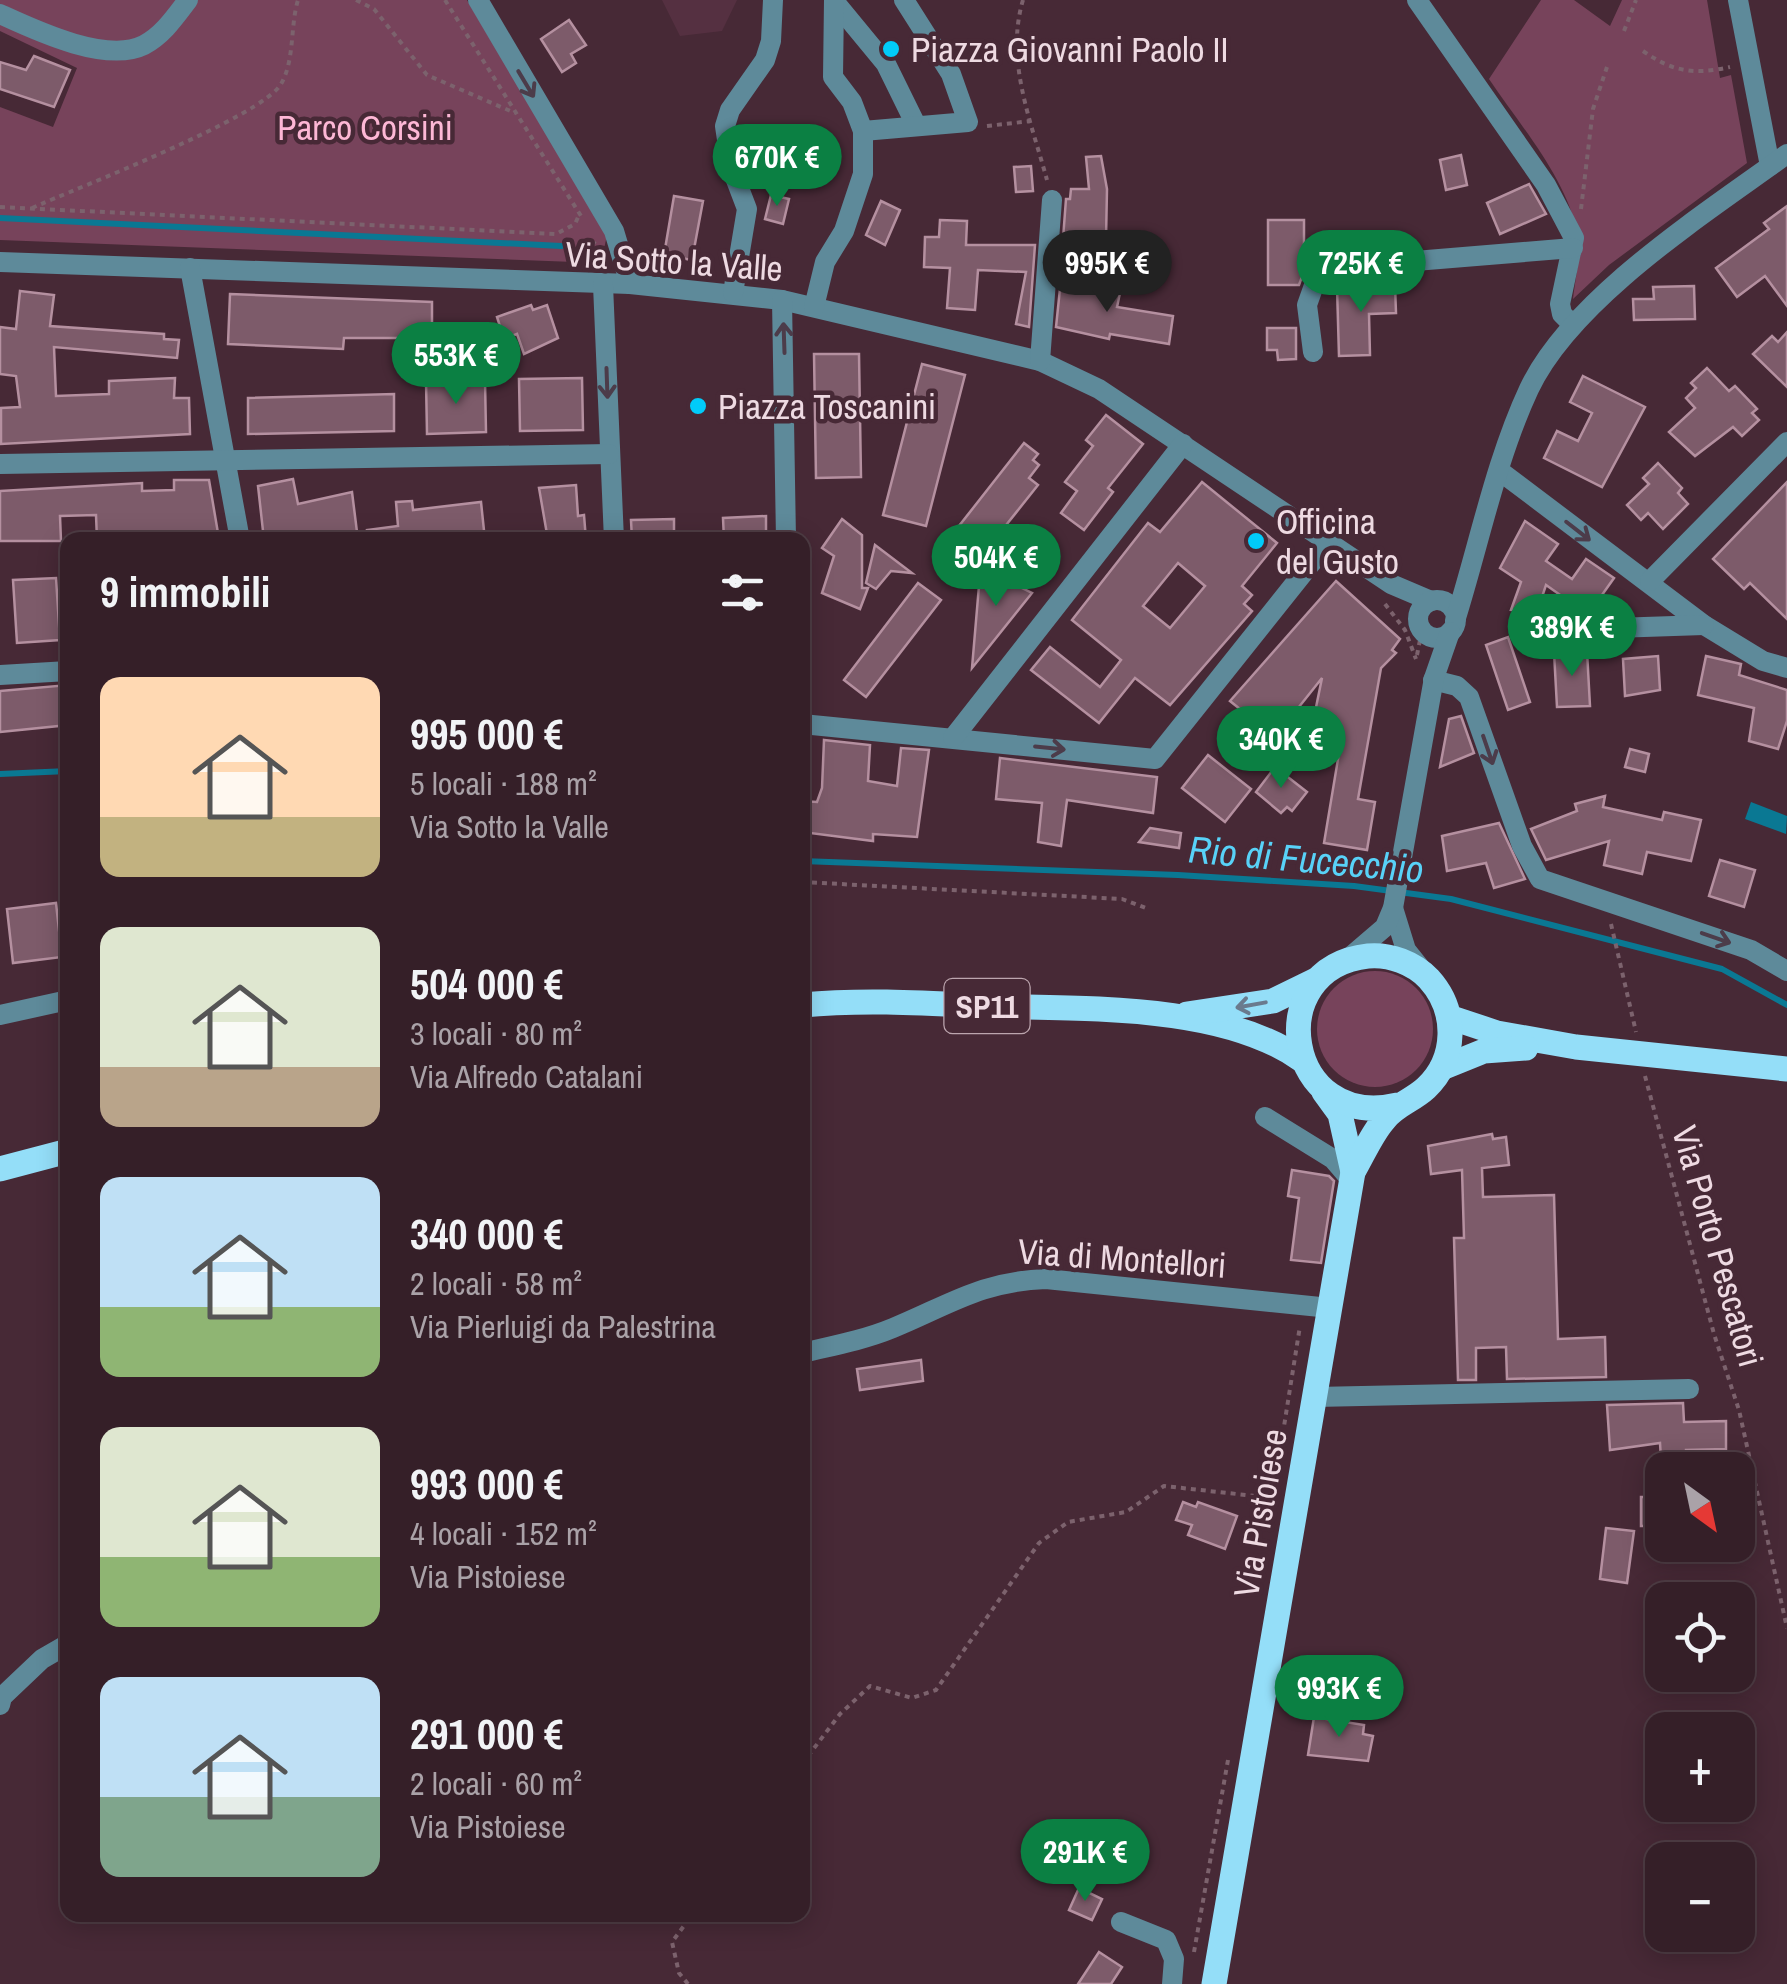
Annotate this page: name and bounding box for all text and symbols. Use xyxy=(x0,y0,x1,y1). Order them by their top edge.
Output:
place label: Piazza Giovanni Paolo II xyxy=(911,26,1229,73)
marker: Piazza Giovanni Paolo II xyxy=(880,38,902,60)
one-way arrow xyxy=(516,69,536,98)
park label: Parco Corsini xyxy=(277,104,453,151)
pin: 670K € xyxy=(696,124,858,209)
text: 670K € xyxy=(735,135,819,178)
street label: Via Sotto la Valle xyxy=(564,230,784,292)
pin: 995K € xyxy=(1026,230,1188,315)
pin: 725K € xyxy=(1280,230,1442,315)
text: 995K € xyxy=(1065,241,1149,284)
text: 725K € xyxy=(1319,241,1403,284)
pin: 553K € xyxy=(375,322,537,407)
one-way arrow xyxy=(774,322,793,354)
text: 553K € xyxy=(414,333,498,376)
one-way arrow xyxy=(597,366,616,398)
place label: Piazza Toscanini xyxy=(718,383,936,430)
marker: Piazza Toscanini xyxy=(687,395,709,417)
place label: Officina del Gusto xyxy=(1276,498,1399,585)
one-way arrow xyxy=(1564,521,1591,542)
pin: 504K € xyxy=(915,524,1077,609)
marker: Officina del Gusto xyxy=(1245,530,1267,552)
text: 504K € xyxy=(954,535,1038,578)
text: 9 immobili xyxy=(100,564,270,620)
icon: filters xyxy=(715,565,770,620)
pin: 389K € xyxy=(1491,594,1653,679)
text: 389K € xyxy=(1530,605,1614,648)
text: 995 000 € xyxy=(410,706,563,762)
pin: 340K € xyxy=(1200,706,1362,791)
icon: home xyxy=(180,717,300,837)
text: 340K € xyxy=(1239,717,1323,760)
one-way arrow xyxy=(1480,733,1498,764)
one-way arrow xyxy=(1033,739,1066,758)
text: 5 locali · 188 m² xyxy=(410,762,597,805)
text: Via Sotto la Valle xyxy=(410,805,609,848)
water label: Rio di Fucecchio xyxy=(1186,823,1426,895)
one-way arrow xyxy=(1699,930,1730,948)
text: 504 000 € xyxy=(410,956,563,1012)
icon: home xyxy=(180,967,300,1087)
road number: SP11 xyxy=(944,979,1030,1033)
one-way arrow xyxy=(1235,996,1267,1015)
text: 3 locali · 80 m² xyxy=(410,1012,582,1055)
text: Via Alfredo Catalani xyxy=(410,1055,643,1098)
street label: Via Porto Pescatori xyxy=(1661,1120,1775,1372)
text: 340 000 € xyxy=(410,1206,563,1262)
icon: home xyxy=(180,1217,300,1337)
street label: Via di Montellori xyxy=(1016,1227,1228,1289)
text: 2 locali · 58 m² xyxy=(410,1262,582,1305)
text: Via Pierluigi da Palestrina xyxy=(410,1305,716,1348)
street label: Via Pistoiese xyxy=(1222,1425,1298,1601)
north arrow xyxy=(1645,1452,1755,1562)
map controls xyxy=(1645,1452,1755,1952)
text: 993 000 € xyxy=(410,1456,563,1512)
icon: home xyxy=(180,1467,300,1587)
text: 4 locali · 152 m² xyxy=(410,1512,597,1555)
text: Via Pistoiese xyxy=(410,1555,566,1598)
button: locate xyxy=(1645,1582,1755,1692)
pin: 993K € xyxy=(1258,1655,1420,1740)
text: 993K € xyxy=(1297,1666,1381,1709)
text: 291 000 € xyxy=(410,1706,563,1762)
button: + xyxy=(1645,1712,1755,1822)
icon: home xyxy=(180,1717,300,1837)
text: 2 locali · 60 m² xyxy=(410,1762,582,1805)
text: Via Pistoiese xyxy=(410,1805,566,1848)
pin: 291K € xyxy=(1004,1819,1166,1904)
text: 291K € xyxy=(1043,1830,1127,1873)
button: − xyxy=(1645,1842,1755,1952)

